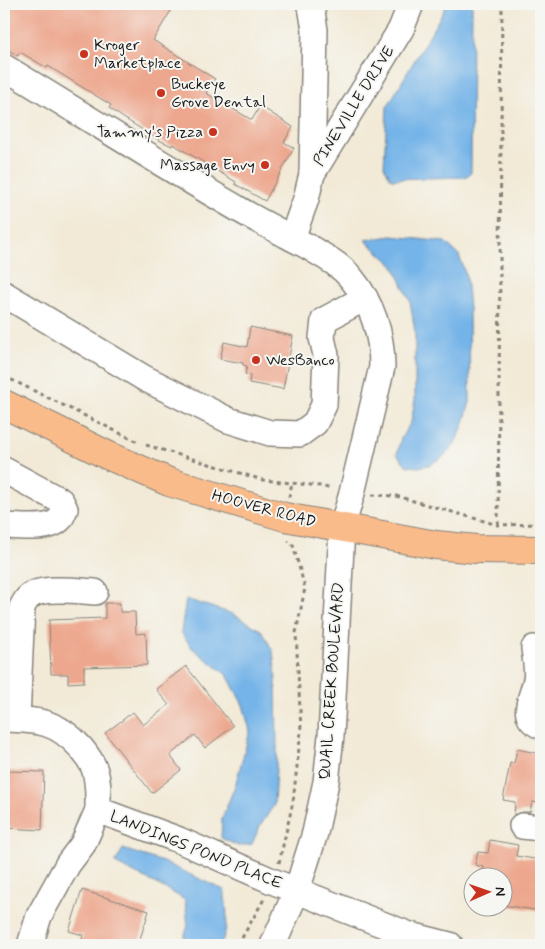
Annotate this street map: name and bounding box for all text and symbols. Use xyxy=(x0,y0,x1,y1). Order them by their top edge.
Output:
place label: Kroger Marketplace xyxy=(94,35,182,74)
street label: PINEVILLE DRIVE xyxy=(309,42,399,170)
marker: Kroger Marketplace xyxy=(78,48,90,60)
place label: Buckeye Grove Dental xyxy=(171,74,266,113)
marker: Buckeye Grove Dental xyxy=(155,87,167,99)
place label: Tammy's Pizza xyxy=(97,122,203,143)
marker: Tammy's Pizza xyxy=(207,126,219,138)
place label: Massage Envy xyxy=(160,155,255,176)
marker: Massage Envy xyxy=(259,159,271,171)
place label: WesBanco xyxy=(266,350,335,371)
marker: WesBanco xyxy=(250,354,262,366)
street label: HOOVER ROAD xyxy=(210,485,318,533)
street label: QUAIL CREEK BOULEVARD xyxy=(315,582,349,780)
street label: LANDINGS POND PLACE xyxy=(107,806,285,894)
north arrow xyxy=(462,866,512,916)
text: N xyxy=(491,887,509,897)

